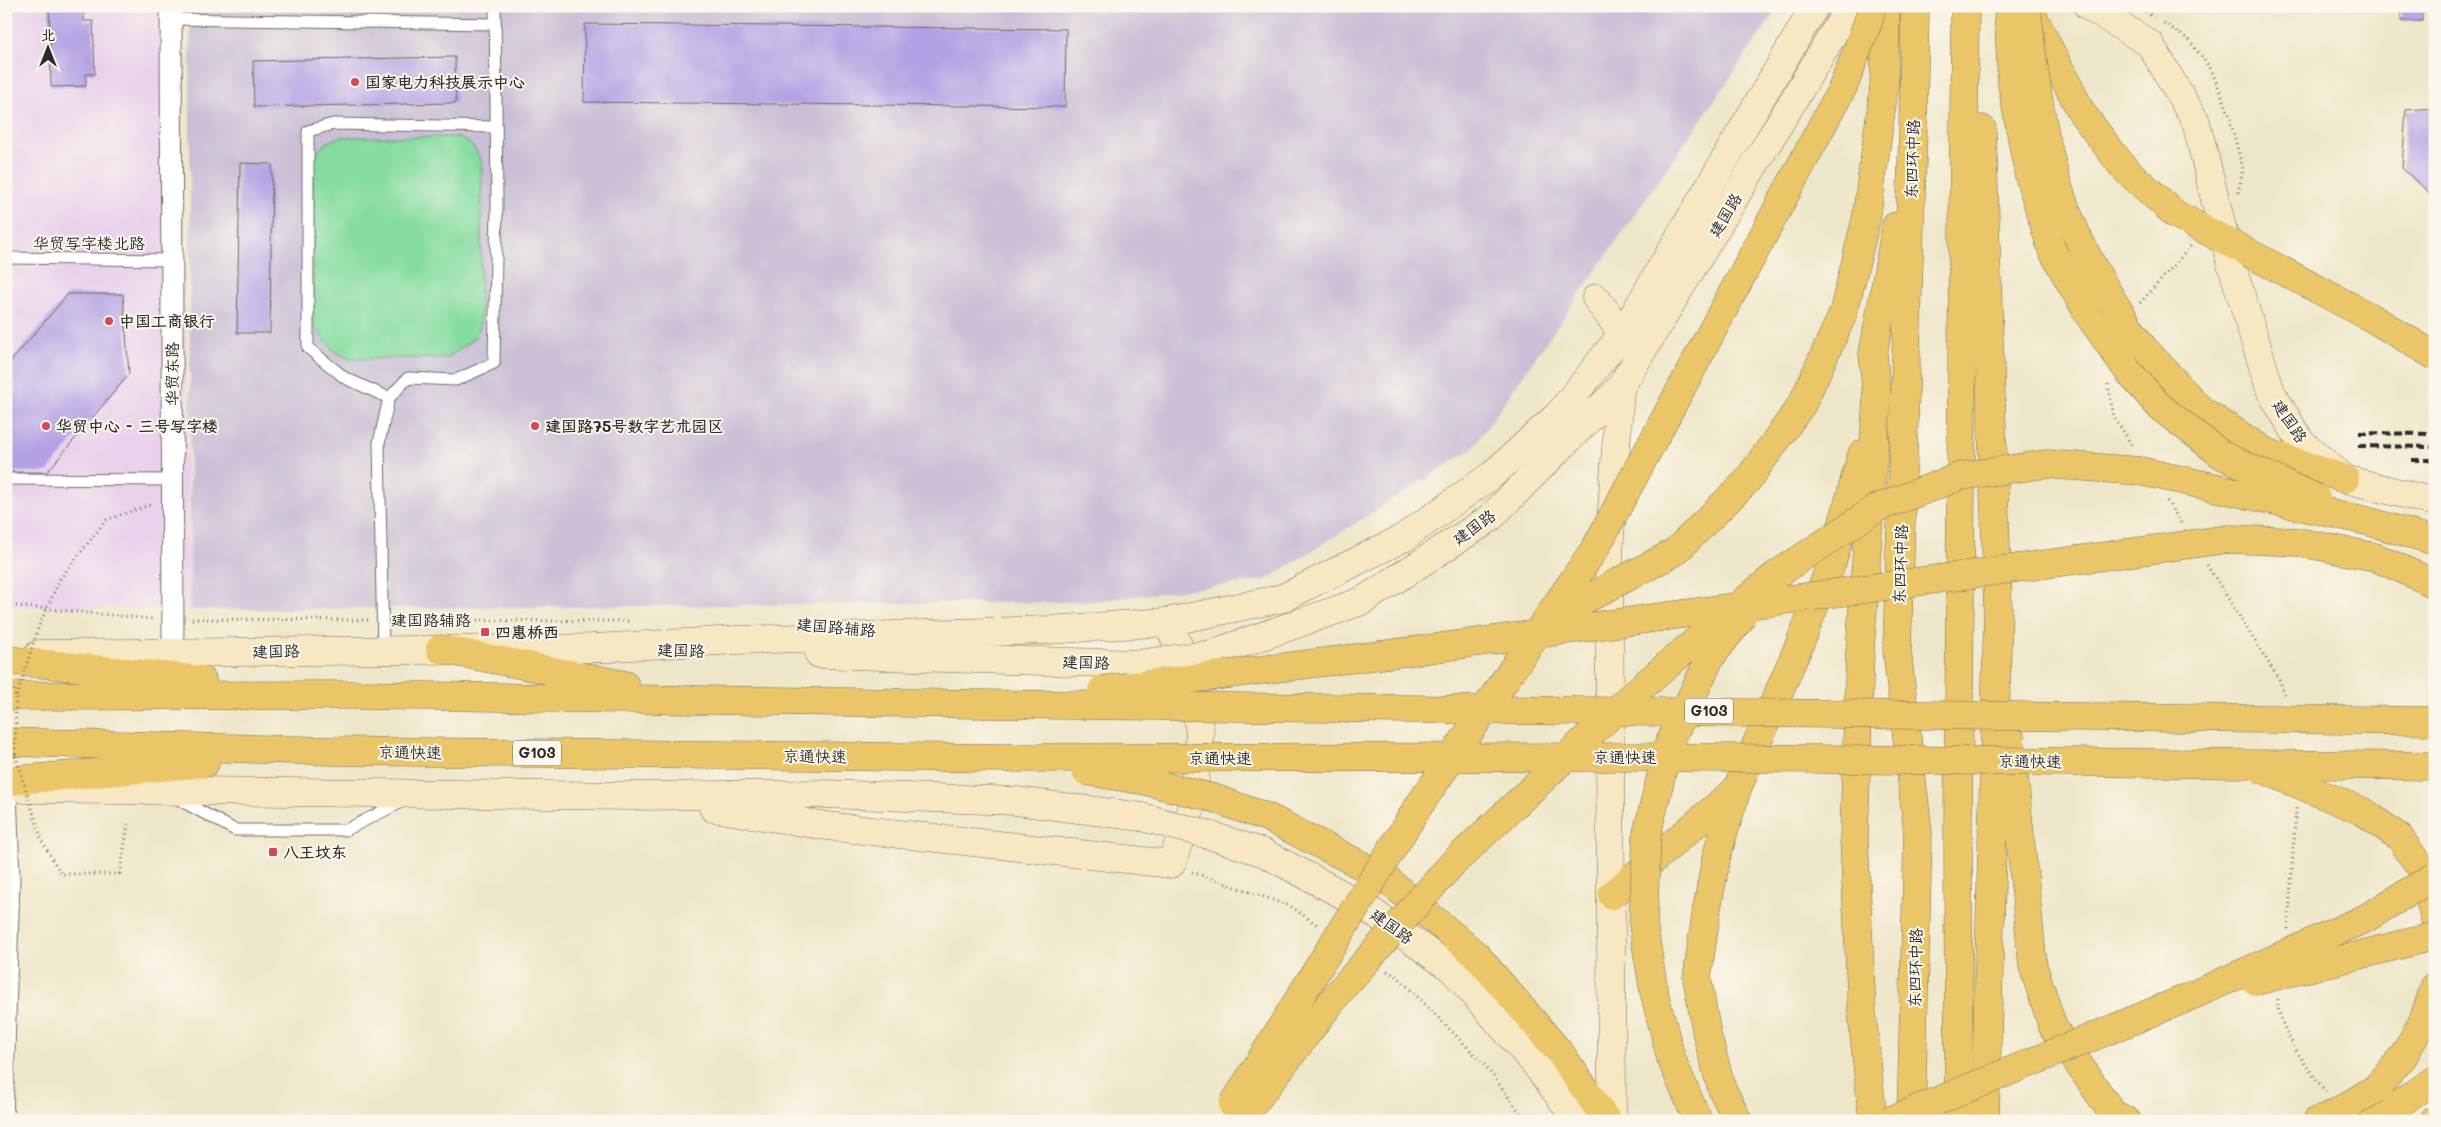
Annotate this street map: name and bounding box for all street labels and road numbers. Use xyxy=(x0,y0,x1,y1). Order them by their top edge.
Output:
street label: 东四环中路 xyxy=(1900,119,1923,199)
street label: 建国路 xyxy=(1703,189,1746,241)
street label: 华贸写字楼北路 xyxy=(33,232,145,253)
street label: 华贸东路 xyxy=(161,342,182,406)
street label: 建国路 xyxy=(2268,395,2313,446)
street label: 建国路 xyxy=(1448,504,1499,549)
street label: 东四环中路 xyxy=(1888,524,1911,604)
street label: 建国路辅路 xyxy=(391,609,471,630)
street label: 建国路辅路 xyxy=(795,613,877,640)
street label: 建国路 xyxy=(657,638,705,661)
street label: 建国路 xyxy=(252,640,300,661)
street label: 建国路 xyxy=(1062,650,1110,673)
road number: G103 xyxy=(1685,698,1733,724)
street label: 京通快速 xyxy=(378,740,442,763)
road number: G103 xyxy=(513,740,561,766)
street label: 京通快速 xyxy=(783,744,847,767)
street label: 京通快速 xyxy=(1593,746,1657,767)
street label: 京通快速 xyxy=(1188,747,1252,768)
street label: 京通快速 xyxy=(1998,749,2062,772)
street label: 建国路 xyxy=(1367,903,1418,948)
street label: 东四环中路 xyxy=(1903,928,1926,1008)

